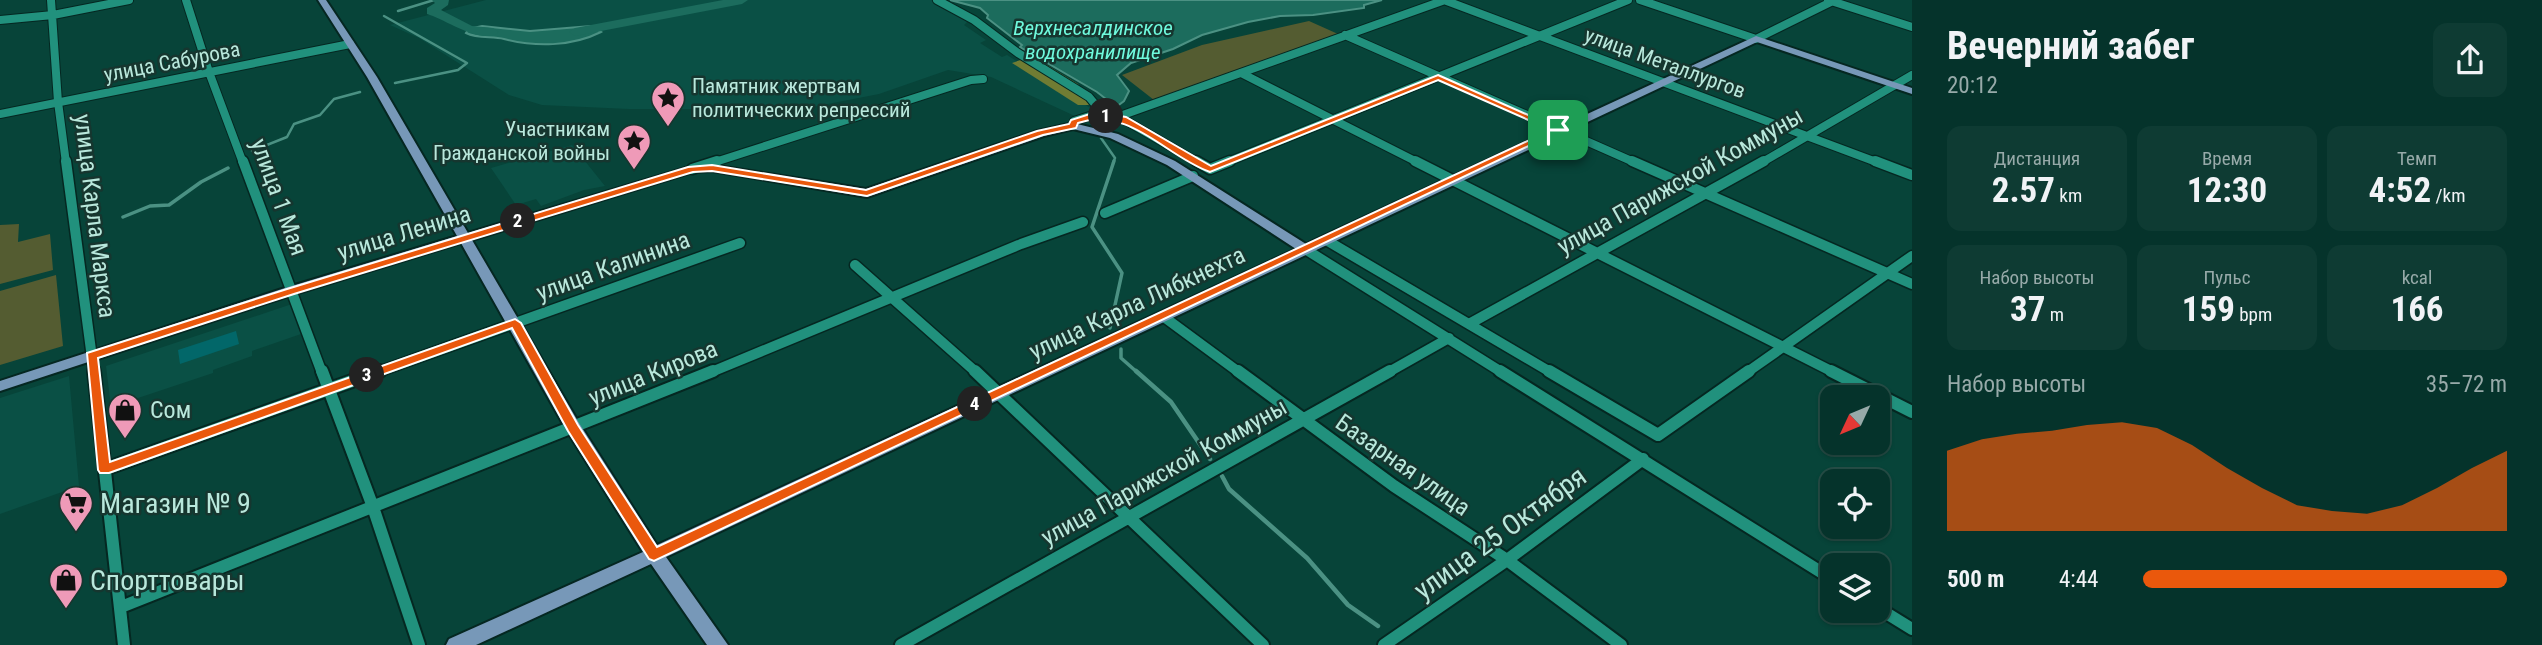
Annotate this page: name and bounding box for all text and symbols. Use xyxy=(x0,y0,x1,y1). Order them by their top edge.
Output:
water label: Верхнесалдинское водохранилище xyxy=(1013,16,1173,64)
street label: улица Металлургов xyxy=(1581,23,1749,103)
button: share xyxy=(2433,23,2507,97)
text: Вечерний забег xyxy=(1947,24,2194,68)
street label: улица Сабурова xyxy=(102,37,242,87)
text: 20:12 xyxy=(1947,72,1998,99)
place label: Памятник жертвам политических репрессий xyxy=(692,74,910,122)
place icon: Памятник жертвам политических репрессий xyxy=(649,79,687,128)
pin: 1 xyxy=(1088,99,1124,134)
pin xyxy=(1528,100,1588,160)
street label: улица Парижской Коммуны xyxy=(1552,102,1808,260)
text: 1 xyxy=(1101,104,1110,127)
icon: arrive xyxy=(1539,111,1577,149)
street label: улица Карла Маркса xyxy=(69,113,121,319)
place label: Участникам Гражданской войны xyxy=(433,117,610,165)
place icon: Участникам Гражданской войны xyxy=(615,122,653,171)
street label: улица 1 Мая xyxy=(245,135,313,259)
text: Дистанция xyxy=(1994,147,2080,170)
text: Время xyxy=(2202,147,2252,170)
text: Темп xyxy=(2397,147,2437,170)
text: 2.57 xyxy=(1992,170,2055,211)
text: 12:30 xyxy=(2187,170,2267,211)
text: 4:52 xyxy=(2369,170,2431,211)
text: km xyxy=(2055,184,2082,207)
text: /km xyxy=(2431,184,2465,207)
street label: улица Ленина xyxy=(334,199,474,267)
pin: 2 xyxy=(500,204,536,238)
text: 2 xyxy=(513,209,522,232)
street label: улица Калинина xyxy=(533,225,693,307)
street label: улица Карла Либкнехта xyxy=(1025,241,1249,365)
text: Набор высоты xyxy=(1980,266,2094,289)
text: Пульс xyxy=(2204,266,2250,289)
text: kcal xyxy=(2402,266,2432,289)
text: 37 xyxy=(2010,289,2045,330)
text: 159 xyxy=(2182,289,2235,330)
text: 166 xyxy=(2390,289,2444,330)
text: m xyxy=(2045,303,2064,326)
text: bpm xyxy=(2235,303,2272,326)
street label: улица Кирова xyxy=(584,334,722,412)
pin: 3 xyxy=(350,358,384,392)
text: 3 xyxy=(362,363,371,386)
text: Набор высоты xyxy=(1947,371,2086,398)
text: 35–72 m xyxy=(2426,371,2507,398)
north arrow xyxy=(1820,385,1890,455)
map controls xyxy=(1820,385,1890,623)
pin: 4 xyxy=(958,386,992,422)
shop icon: Сом xyxy=(106,391,144,440)
text: 4 xyxy=(970,392,979,415)
street label: улица Парижской Коммуны xyxy=(1036,393,1292,551)
place label: Сом xyxy=(150,396,191,424)
street label: Базарная улица xyxy=(1330,408,1476,522)
street label: улица 25 Октября xyxy=(1408,460,1592,606)
button: locate xyxy=(1820,469,1890,539)
supermarket icon: Магазин № 9 xyxy=(57,484,95,533)
place label: Магазин № 9 xyxy=(100,487,251,520)
button: layers xyxy=(1820,553,1890,623)
shop icon: Спорттовары xyxy=(47,561,85,610)
place label: Спорттовары xyxy=(90,564,245,597)
text: 500 m xyxy=(1947,566,2004,593)
text: 4:44 xyxy=(2059,566,2098,593)

